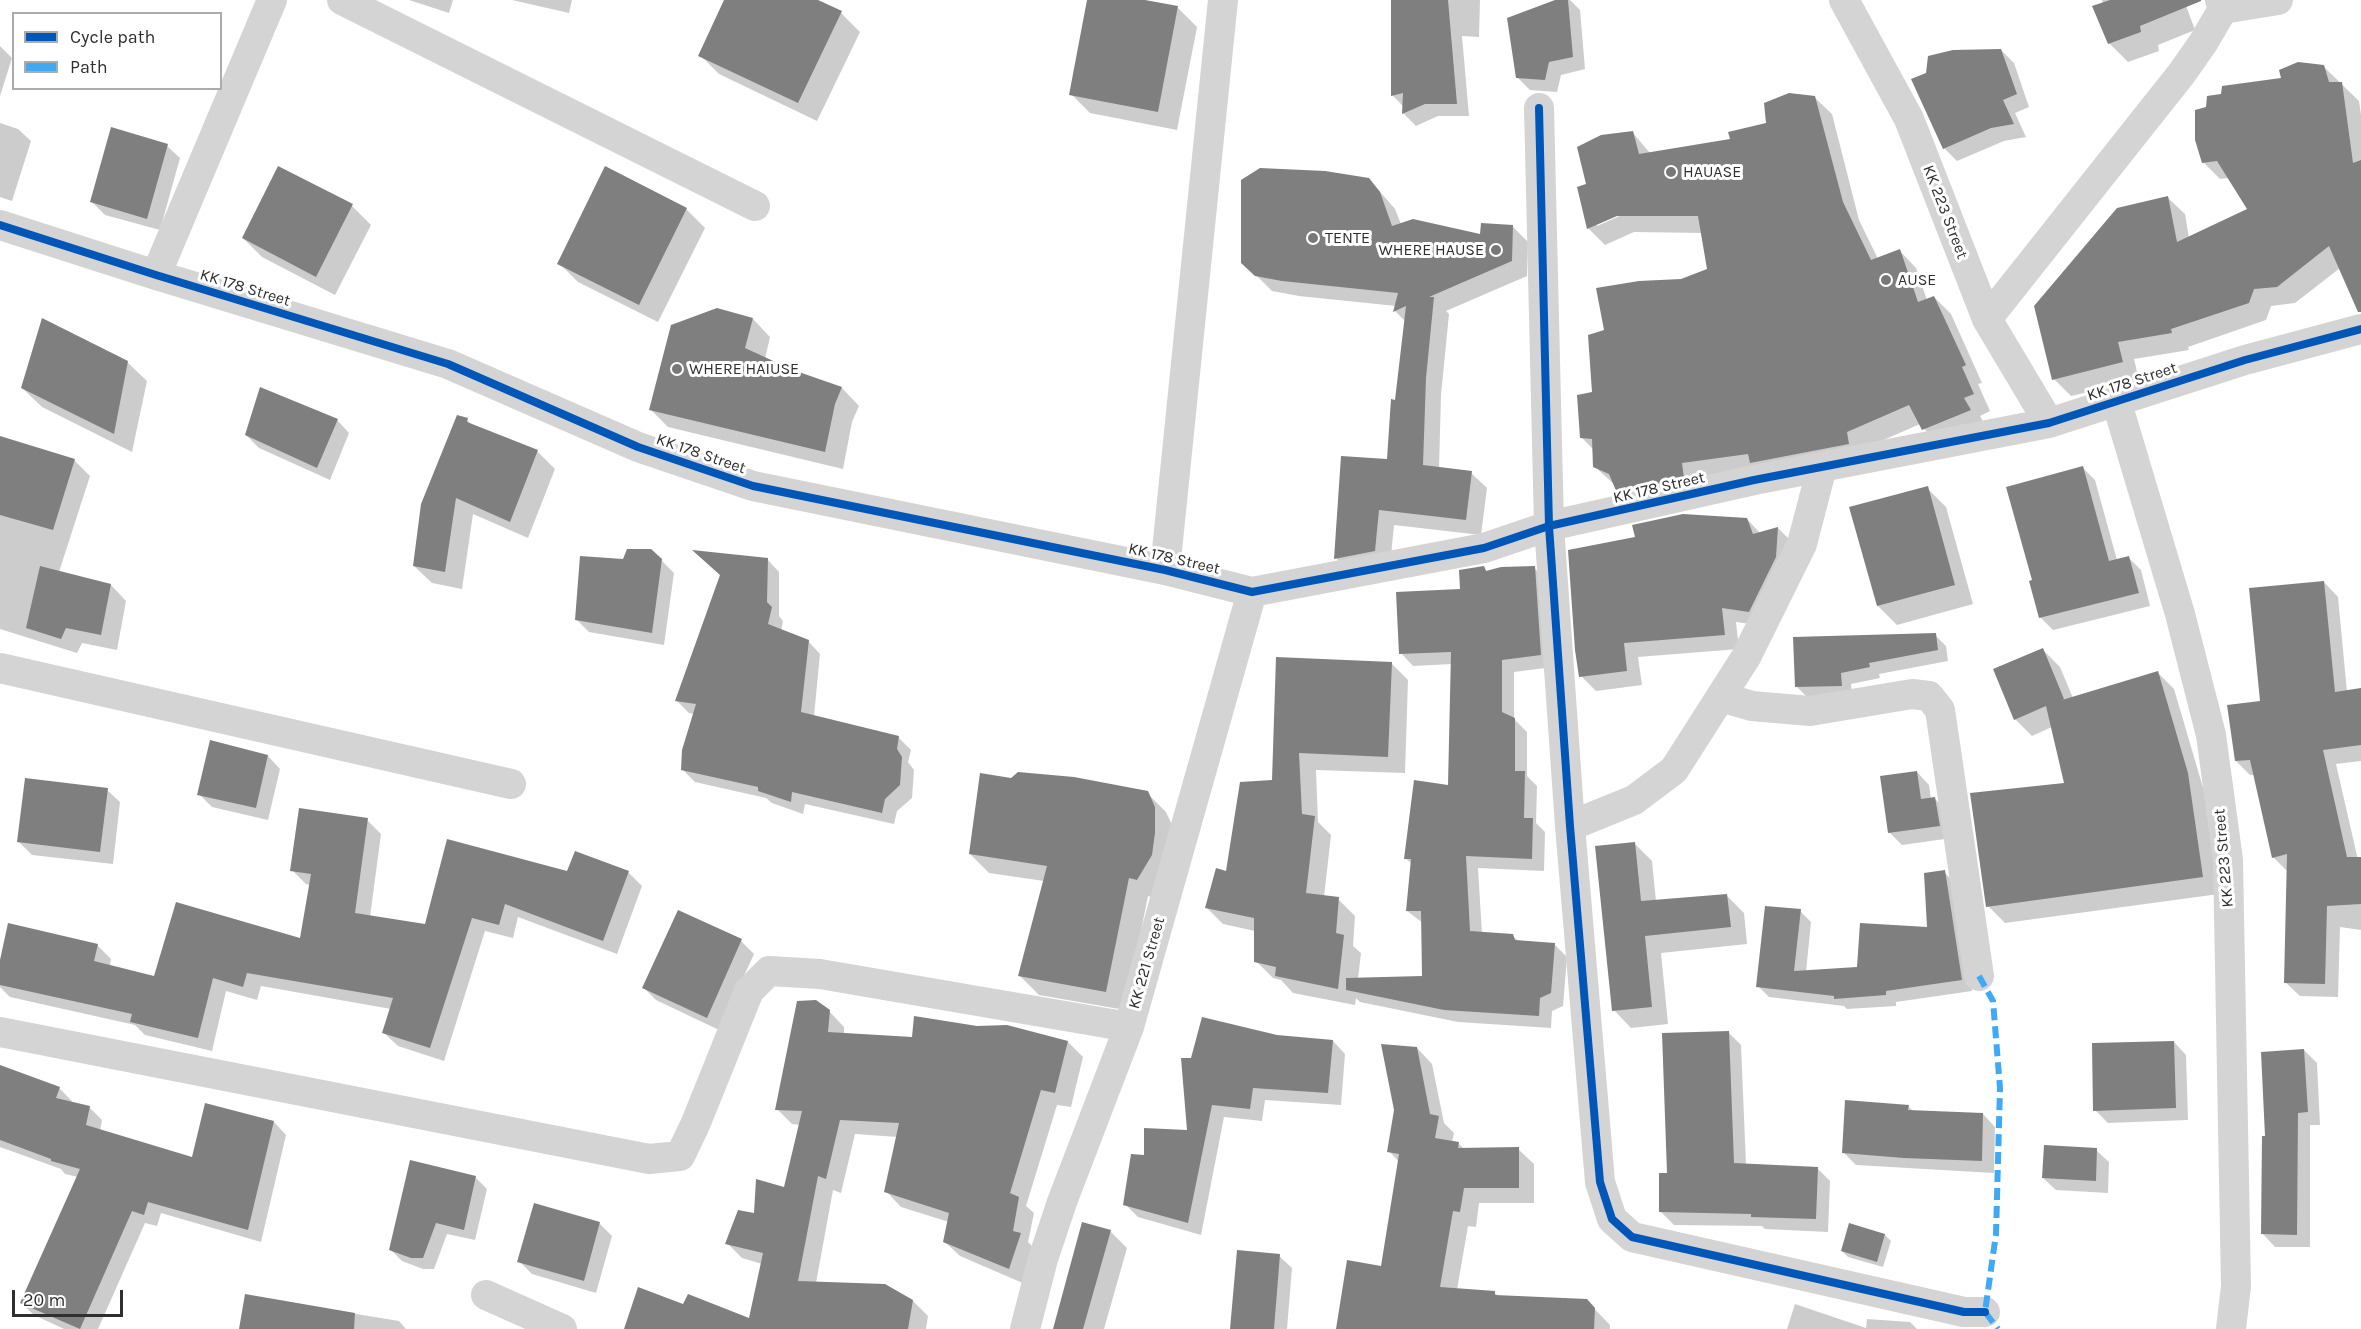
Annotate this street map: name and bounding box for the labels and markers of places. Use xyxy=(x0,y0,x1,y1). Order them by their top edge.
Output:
place label: HAUASE xyxy=(1683,162,1741,182)
marker: HAUASE xyxy=(1664,165,1678,179)
place label: TENTE xyxy=(1325,228,1370,248)
marker: TENTE xyxy=(1306,231,1320,245)
place label: WHERE HAUSE xyxy=(1378,240,1484,260)
marker: WHERE HAUSE xyxy=(1489,243,1503,257)
place label: AUSE xyxy=(1898,270,1936,290)
marker: AUSE xyxy=(1879,273,1893,287)
place label: WHERE HAIUSE xyxy=(689,359,799,379)
marker: WHERE HAIUSE xyxy=(670,362,684,376)

